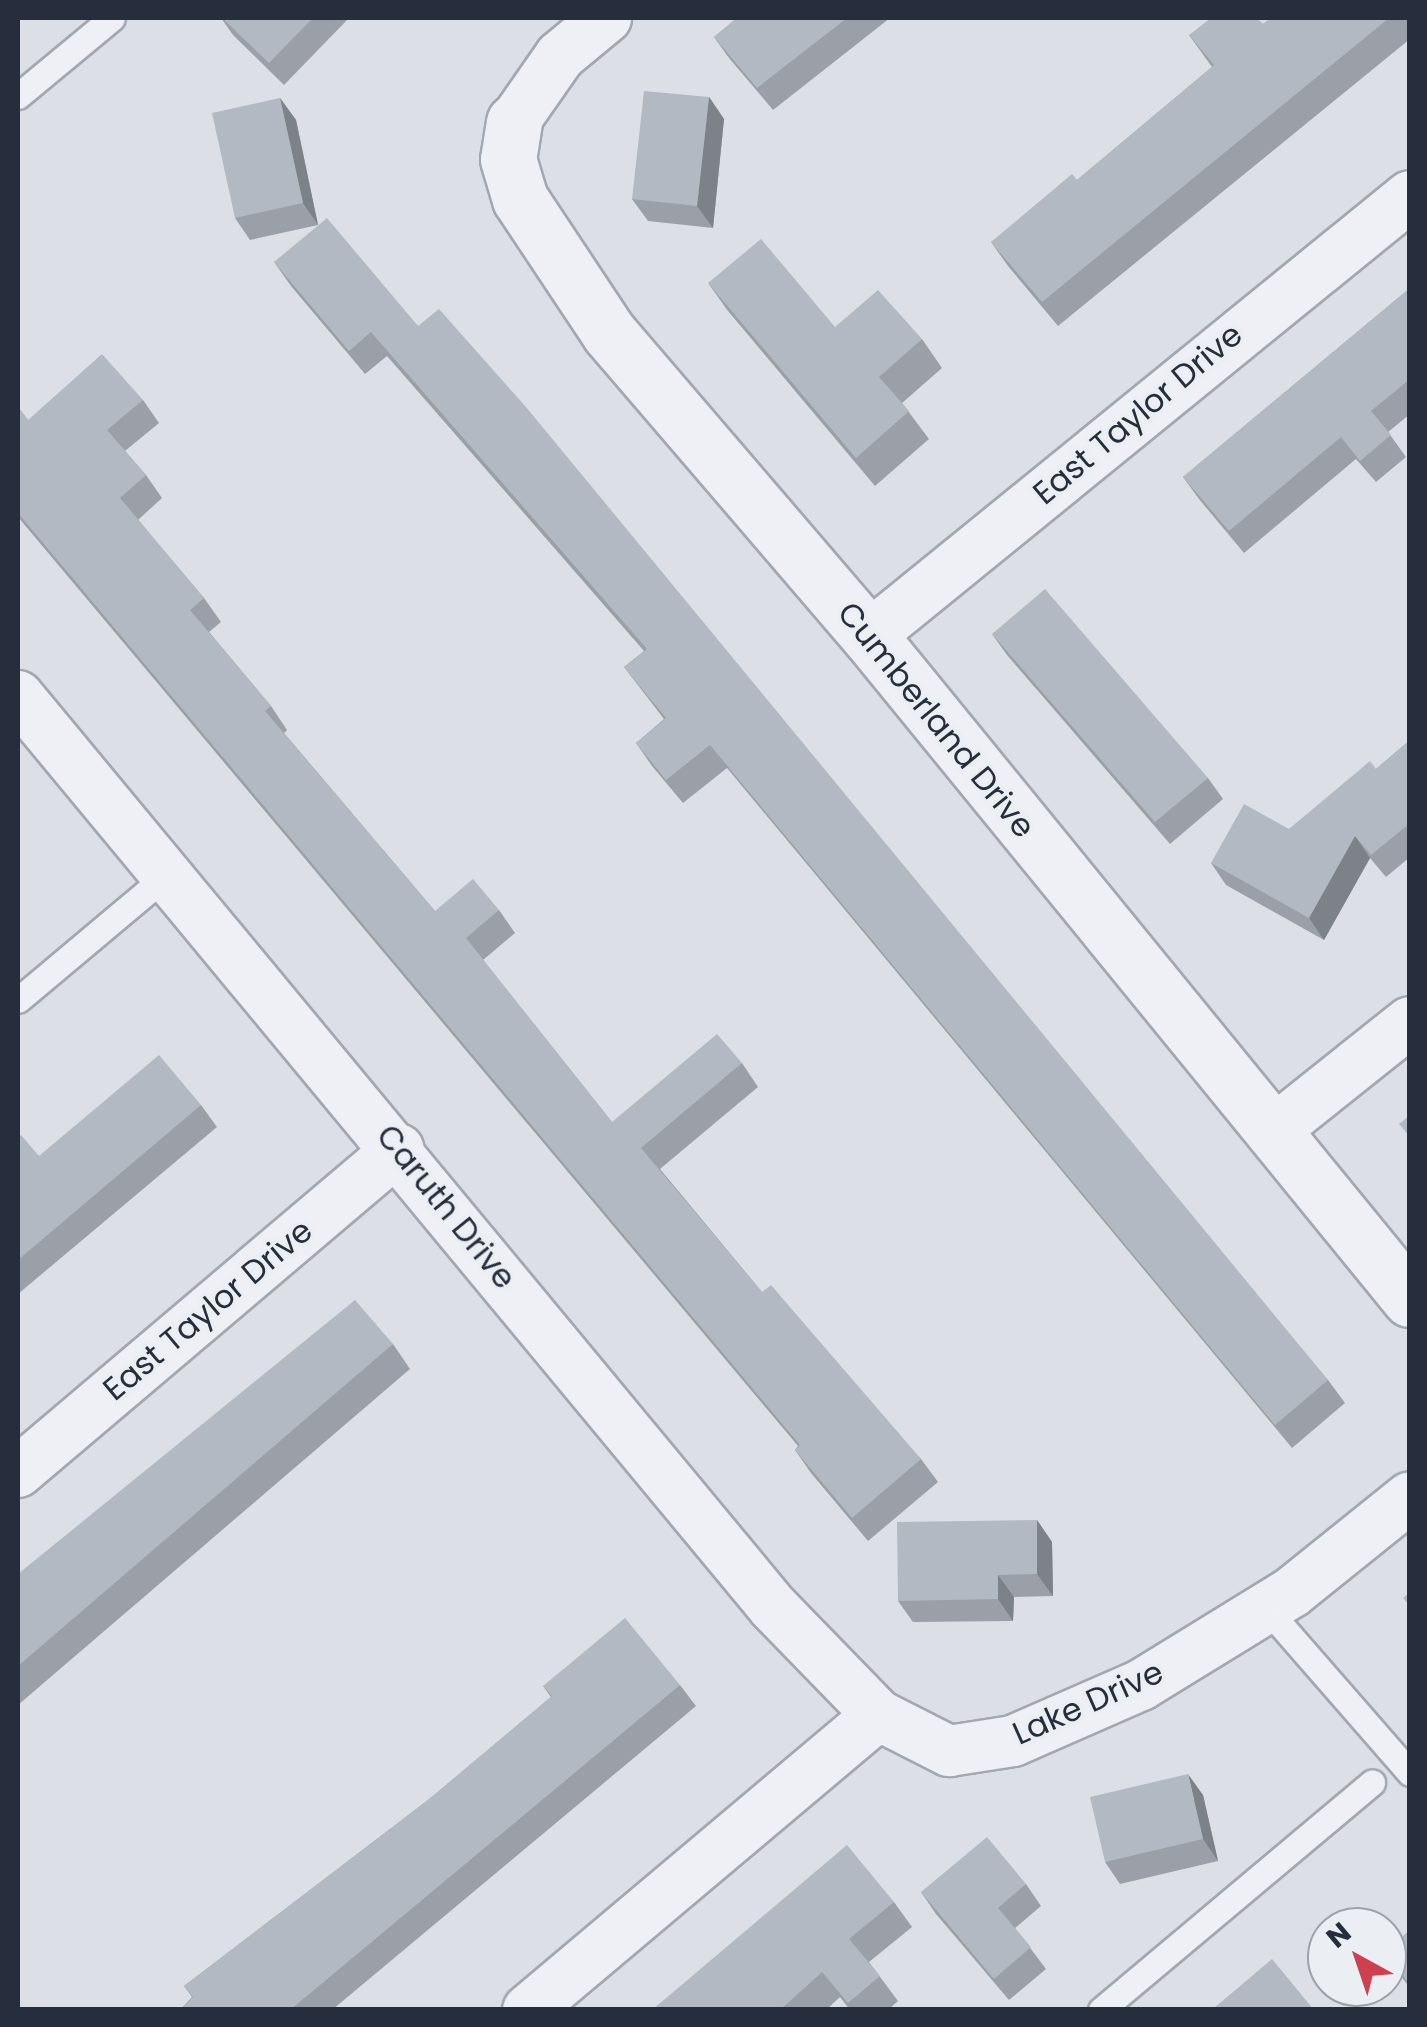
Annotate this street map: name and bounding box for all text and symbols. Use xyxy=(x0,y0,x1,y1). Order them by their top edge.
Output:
street label: East Taylor Drive xyxy=(1026,315,1250,513)
street label: Cumberland Drive xyxy=(829,594,1043,846)
street label: Caruth Drive xyxy=(368,1117,524,1297)
street label: East Taylor Drive xyxy=(96,1211,320,1409)
street label: Lake Drive xyxy=(1007,1653,1169,1753)
north arrow xyxy=(1307,1907,1407,2007)
text: N xyxy=(1318,1913,1359,1957)

